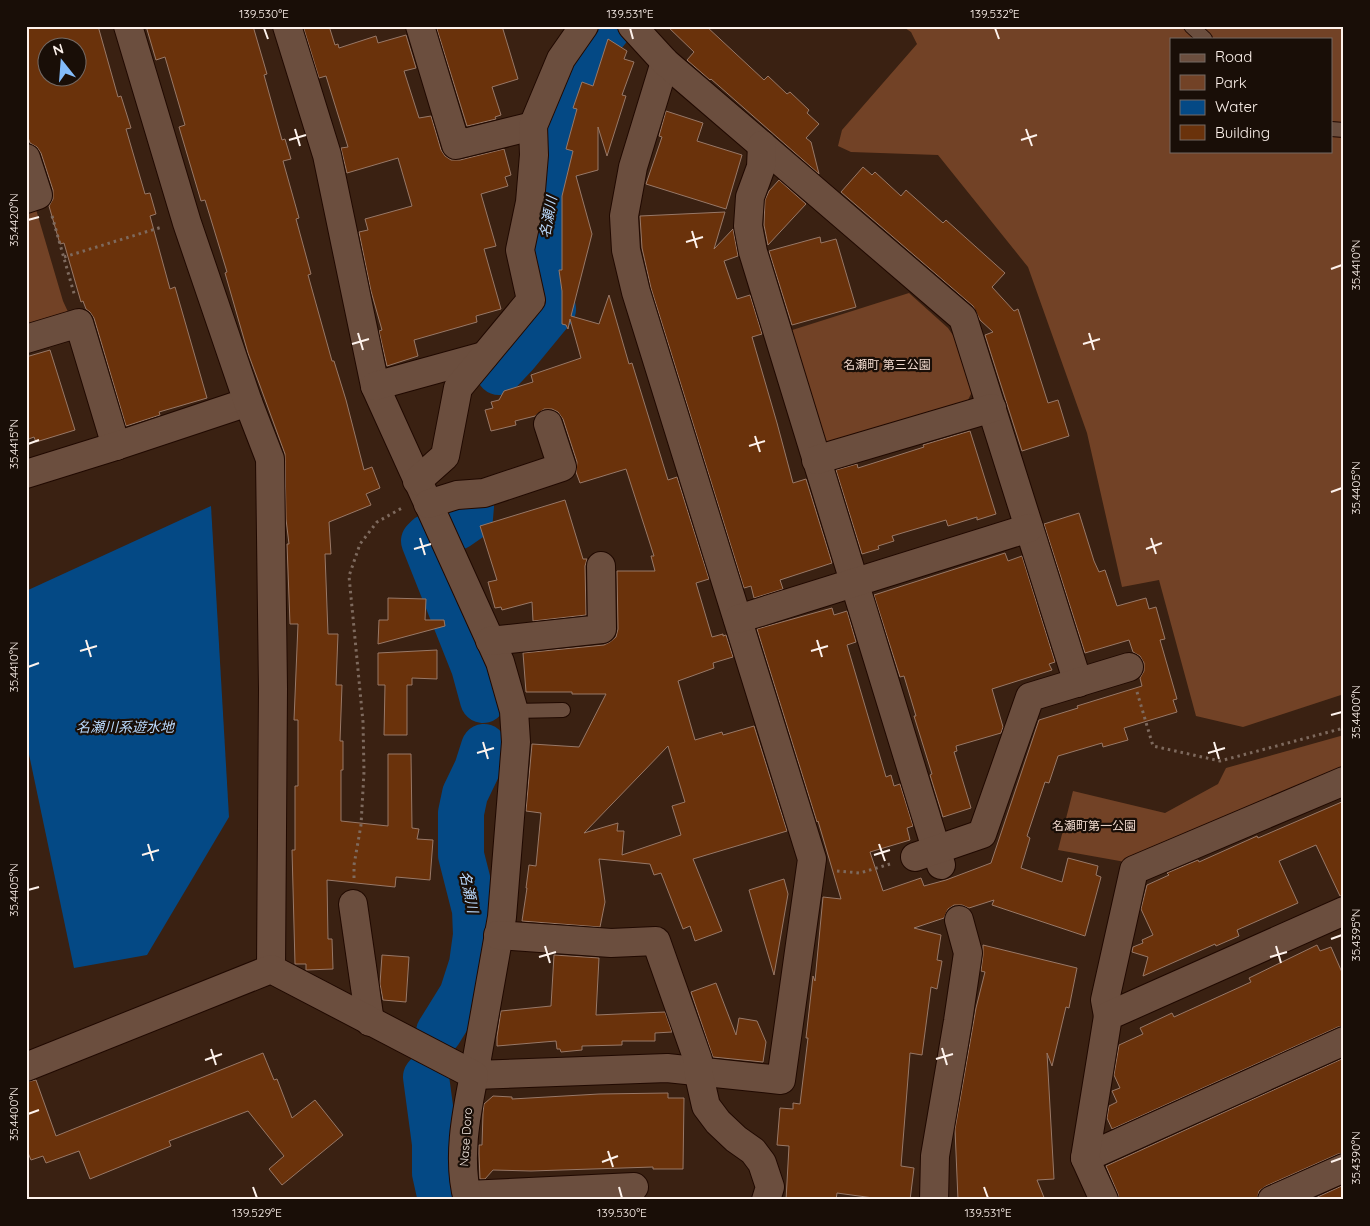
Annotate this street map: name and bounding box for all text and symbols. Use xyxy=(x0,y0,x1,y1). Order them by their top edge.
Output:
text: 139.530°E xyxy=(239,6,289,21)
text: 139.531°E xyxy=(606,6,654,21)
text: 139.532°E xyxy=(970,6,1020,21)
north arrow xyxy=(38,38,88,88)
legend xyxy=(1170,38,1332,152)
text: N xyxy=(51,39,66,60)
text: Road xyxy=(1215,47,1252,66)
text: Park xyxy=(1215,73,1247,92)
text: Water xyxy=(1215,97,1258,116)
text: Building xyxy=(1215,123,1270,142)
text: 35.4420°N xyxy=(6,193,21,247)
water label: 名瀬川 xyxy=(535,193,561,239)
text: 35.4410°N xyxy=(1348,239,1363,291)
park label: 名瀬町 第三公園 xyxy=(843,357,931,372)
text: 35.4415°N xyxy=(6,419,21,469)
text: 35.4405°N xyxy=(1348,461,1363,515)
text: 35.4410°N xyxy=(6,641,21,693)
text: 35.4400°N xyxy=(1348,685,1363,739)
water label: 名瀬川系遊水地 xyxy=(76,718,176,736)
park label: 名瀬町第一公園 xyxy=(1052,818,1136,833)
text: 35.4405°N xyxy=(6,863,21,917)
water label: 名瀬川 xyxy=(456,870,483,916)
text: 35.4395°N xyxy=(1348,909,1363,961)
text: 35.4400°N xyxy=(6,1087,21,1141)
street label: Nase Doro xyxy=(456,1107,475,1167)
text: 35.4390°N xyxy=(1348,1131,1363,1185)
text: 139.529°E xyxy=(232,1205,282,1220)
text: 139.530°E xyxy=(597,1205,647,1220)
text: 139.531°E xyxy=(964,1205,1012,1220)

